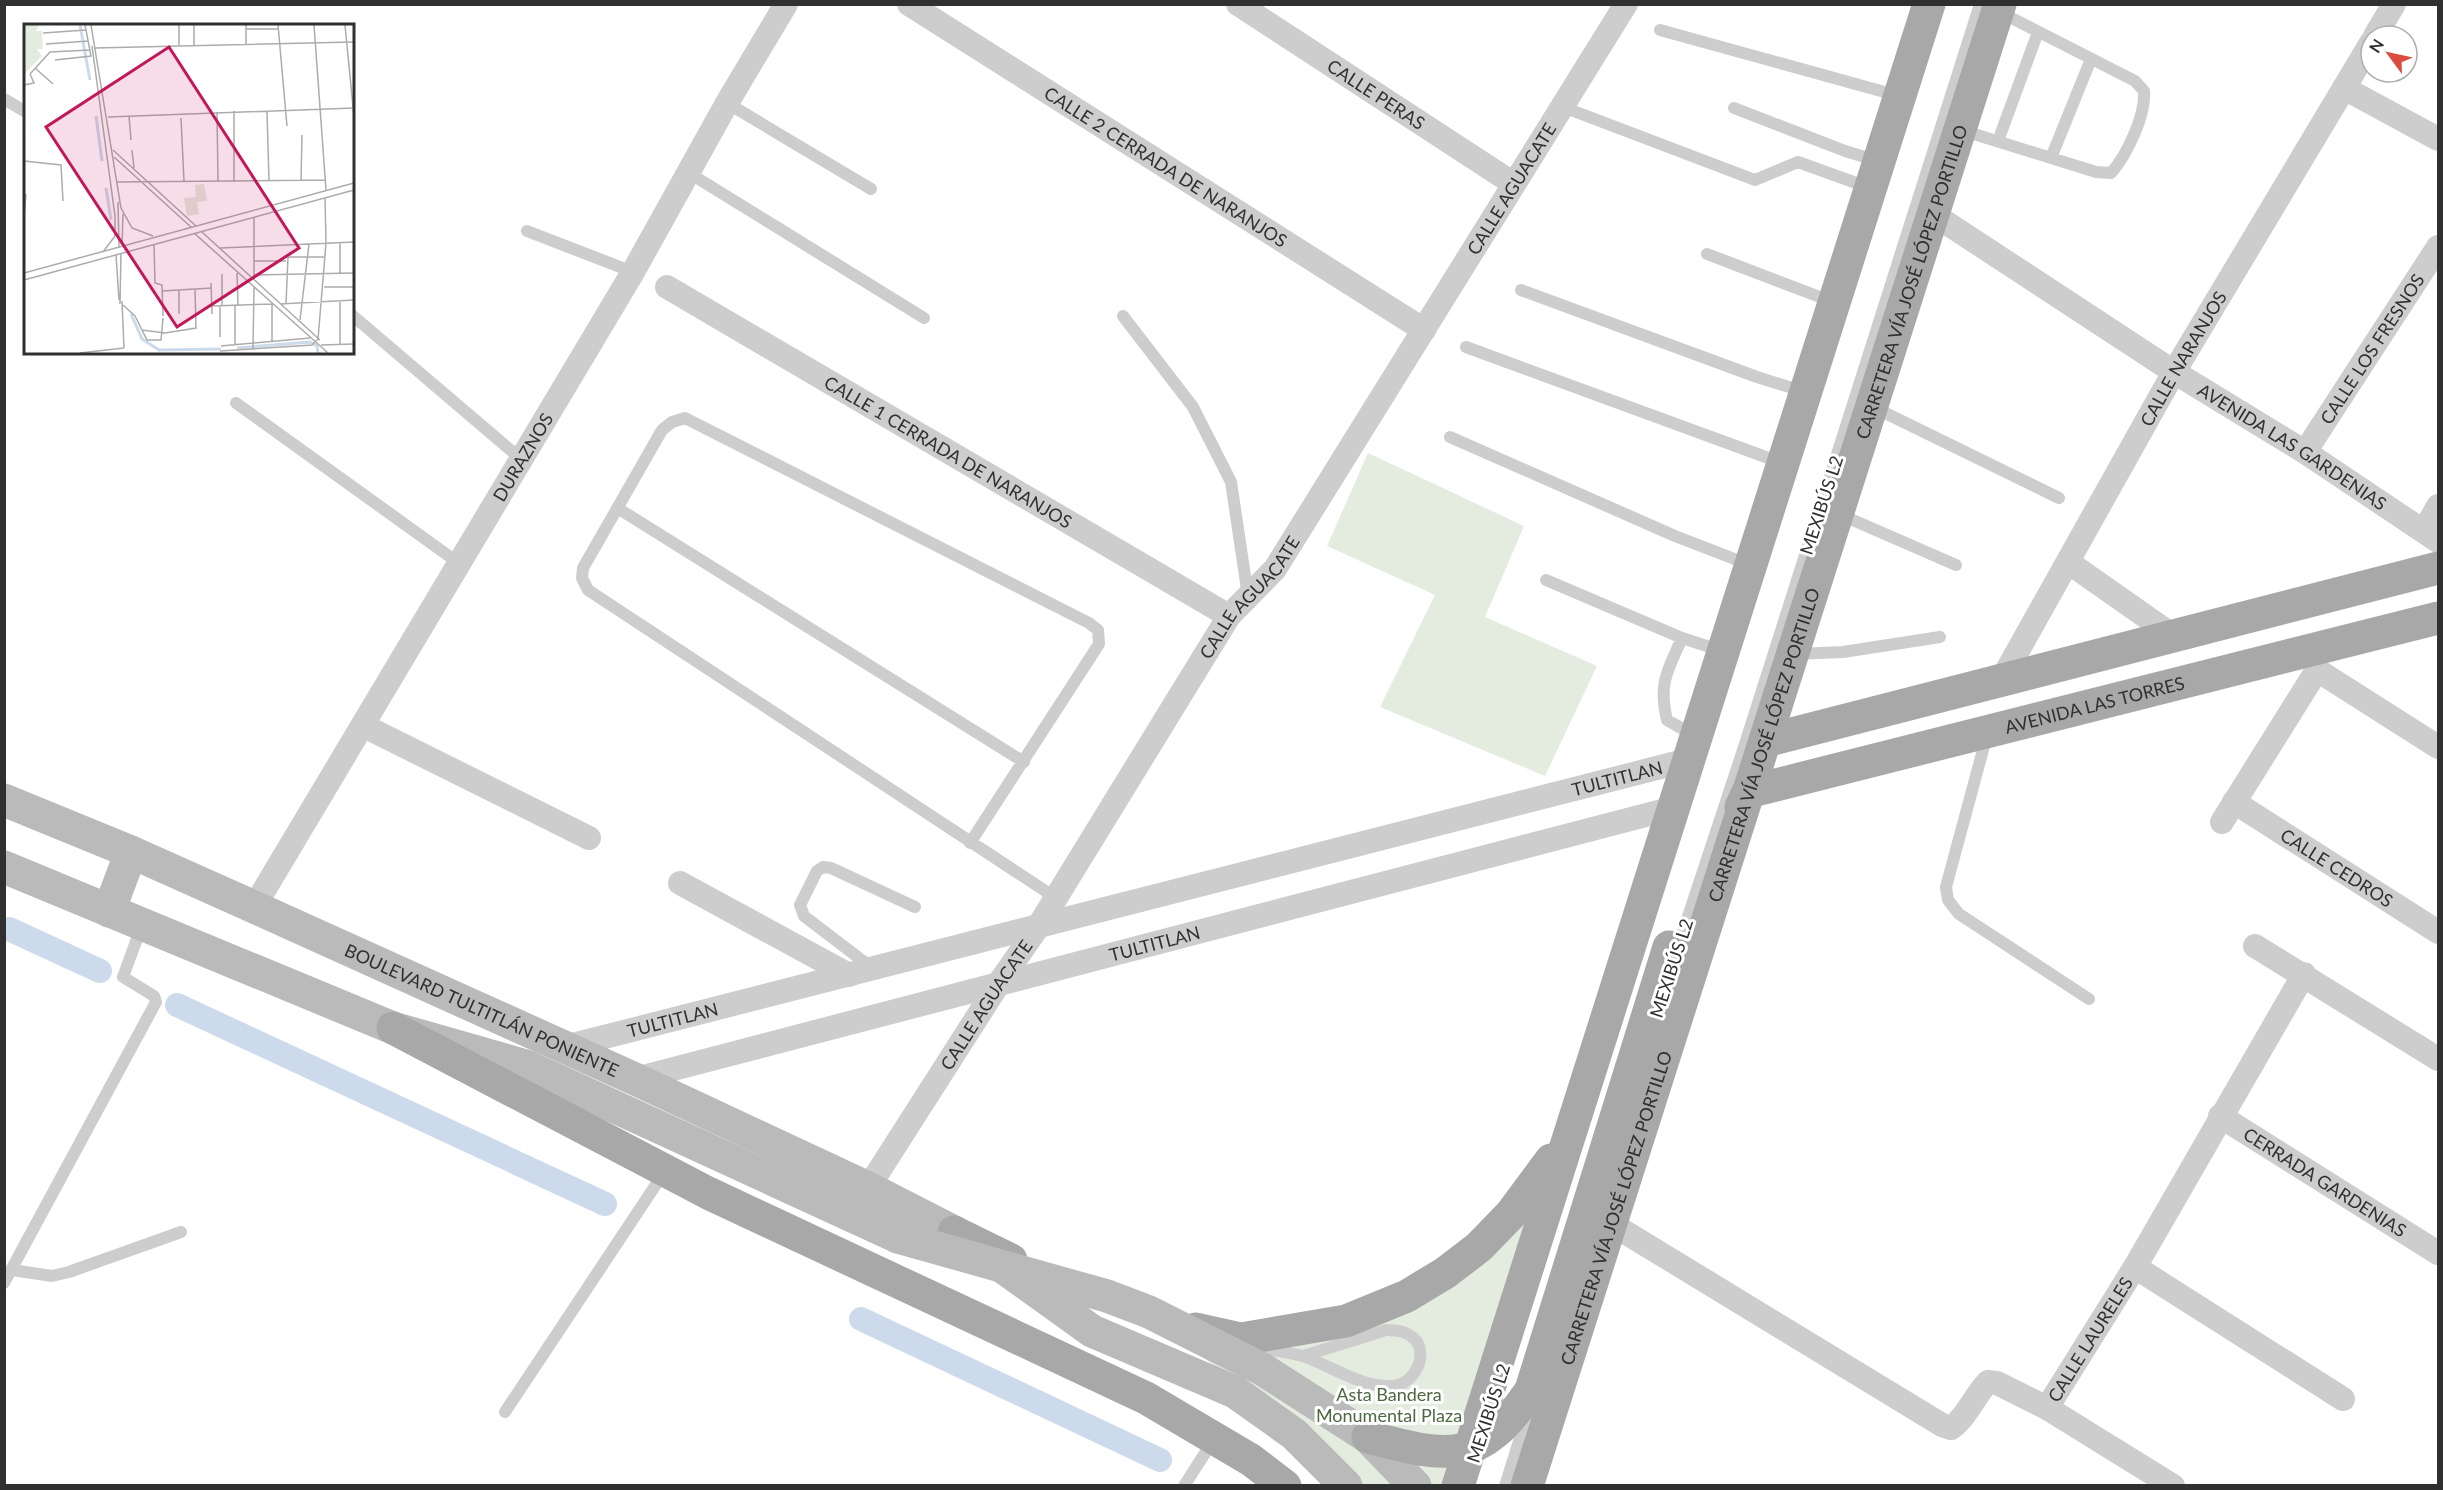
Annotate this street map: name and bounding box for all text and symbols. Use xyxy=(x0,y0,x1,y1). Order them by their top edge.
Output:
inset map xyxy=(24,24,354,354)
north arrow xyxy=(2359,24,2419,84)
text: N xyxy=(2365,35,2387,56)
street label: CALLE PERAS xyxy=(1323,54,1429,134)
street label: CALLE 2 CERRADA DE NARANJOS xyxy=(1040,82,1291,252)
street label: CALLE AGUACATE xyxy=(1462,119,1560,259)
street label: CARRETERA VÍA JOSÉ LÓPEZ PORTILLO xyxy=(1851,122,1972,442)
street label: CALLE LOS FRESNOS xyxy=(2315,270,2429,428)
street label: CALLE NARANJOS xyxy=(2135,287,2231,430)
street label: CALLE 1 CERRADA DE NARANJOS xyxy=(821,371,1076,533)
street label: AVENIDA LAS GARDENIAS xyxy=(2194,378,2391,515)
street label: DURAZNOS xyxy=(488,409,557,505)
street label: MEXIBÚS L2 xyxy=(1795,453,1847,557)
street label: CALLE AGUACATE xyxy=(1195,532,1304,663)
street label: CARRETERA VÍA JOSÉ LÓPEZ PORTILLO xyxy=(1703,585,1824,905)
street label: AVENIDA LAS TORRES xyxy=(2002,671,2187,738)
street label: TULTITLAN xyxy=(1569,756,1665,800)
street label: CALLE CEDROS xyxy=(2276,824,2397,912)
street label: MEXIBÚS L2 xyxy=(1645,916,1697,1020)
street label: TULTITLAN xyxy=(1107,921,1202,966)
street label: CALLE AGUACATE xyxy=(935,936,1037,1074)
street label: BOULEVARD TULTITLÁN PONIENTE xyxy=(341,938,622,1081)
street label: TULTITLAN xyxy=(625,997,720,1042)
street label: CARRETERA VÍA JOSÉ LÓPEZ PORTILLO xyxy=(1555,1048,1676,1368)
street label: CERRADA GARDENIAS xyxy=(2240,1123,2410,1241)
street label: CALLE LAURELES xyxy=(2043,1273,2137,1406)
street label: MEXIBÚS L2 xyxy=(1462,1361,1514,1465)
park label: Asta Bandera Monumental Plaza xyxy=(1316,1383,1462,1426)

